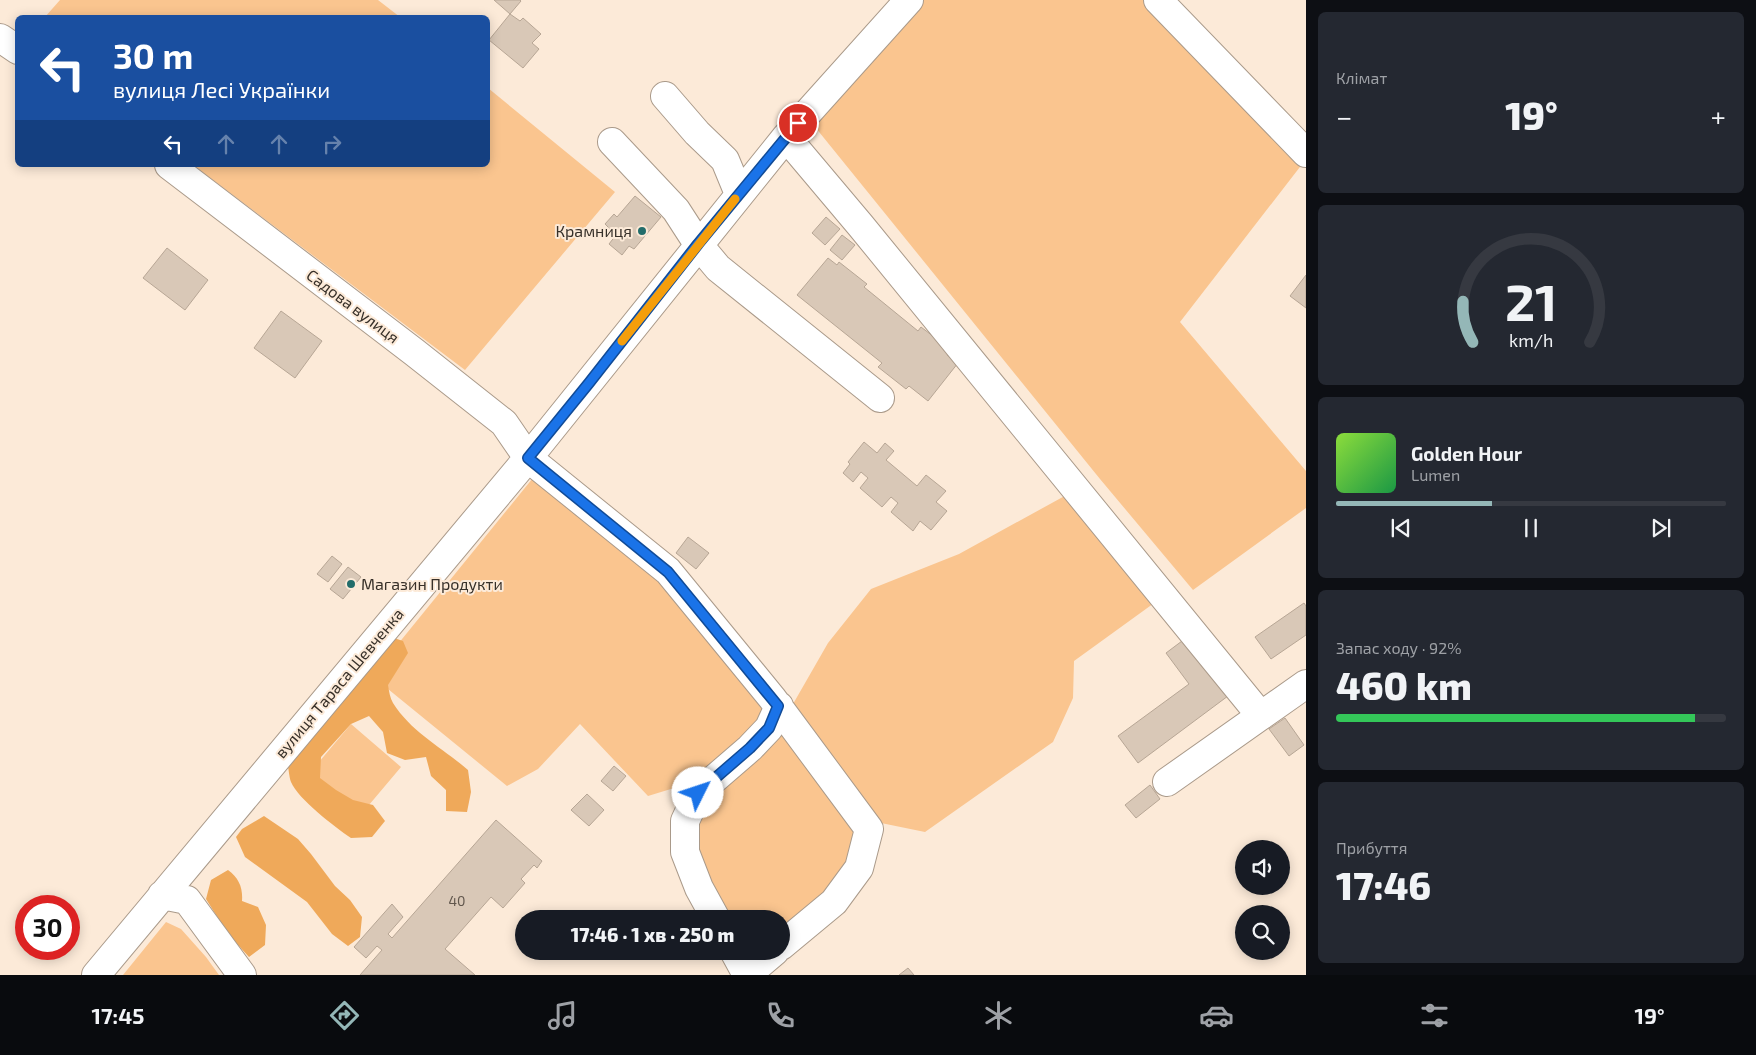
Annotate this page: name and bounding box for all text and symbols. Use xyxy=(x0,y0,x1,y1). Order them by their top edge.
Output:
text: 30 m xyxy=(113,34,193,76)
icon: left xyxy=(30,35,95,100)
text: Клімат xyxy=(1336,68,1387,87)
text: вулиця Лесі Українки xyxy=(113,76,330,102)
text: 19° xyxy=(1505,92,1558,138)
text: − xyxy=(1336,99,1352,133)
text: + xyxy=(1711,99,1726,133)
pin xyxy=(777,102,819,144)
icon: arrive xyxy=(784,109,812,137)
icon: left xyxy=(159,130,187,158)
icon: ahead xyxy=(212,130,240,158)
icon: ahead xyxy=(265,130,293,158)
icon: right xyxy=(318,130,346,158)
place label: Крамниця xyxy=(555,221,632,240)
marker: Крамниця xyxy=(636,225,648,237)
street label: Садова вулиця xyxy=(303,265,403,347)
text: 21 xyxy=(1505,269,1557,331)
text: km/h xyxy=(1509,329,1553,351)
text: Golden Hour xyxy=(1411,442,1522,465)
text: Lumen xyxy=(1411,465,1460,484)
icon: previous xyxy=(1387,514,1415,542)
icon: pause xyxy=(1517,514,1545,542)
icon: next xyxy=(1647,514,1675,542)
place label: Магазин Продукти xyxy=(361,574,503,594)
marker: Магазин Продукти xyxy=(345,578,357,590)
street label: вулиця Тараса Шевченка xyxy=(270,604,408,762)
text: Запас ходу · 92% xyxy=(1336,638,1461,657)
text: 460 km xyxy=(1336,662,1472,708)
position arrow xyxy=(671,766,723,818)
text: Прибуття xyxy=(1336,838,1407,857)
map controls xyxy=(1235,840,1290,960)
button: sound xyxy=(1235,840,1290,895)
text: 17:46 xyxy=(1336,862,1431,908)
house number: 40 xyxy=(448,892,466,909)
speed limit sign: 30 xyxy=(15,895,80,960)
button: search xyxy=(1235,905,1290,960)
text: 17:46 · 1 хв · 250 m xyxy=(571,923,734,946)
icon: directions xyxy=(327,998,362,1033)
icon: music xyxy=(545,998,580,1033)
icon: phone xyxy=(763,998,798,1033)
icon: climate xyxy=(981,998,1016,1033)
icon: car xyxy=(1199,998,1234,1033)
icon: filters xyxy=(1417,998,1452,1033)
text: 17:45 xyxy=(91,1002,144,1028)
text: 19° xyxy=(1635,1002,1665,1028)

